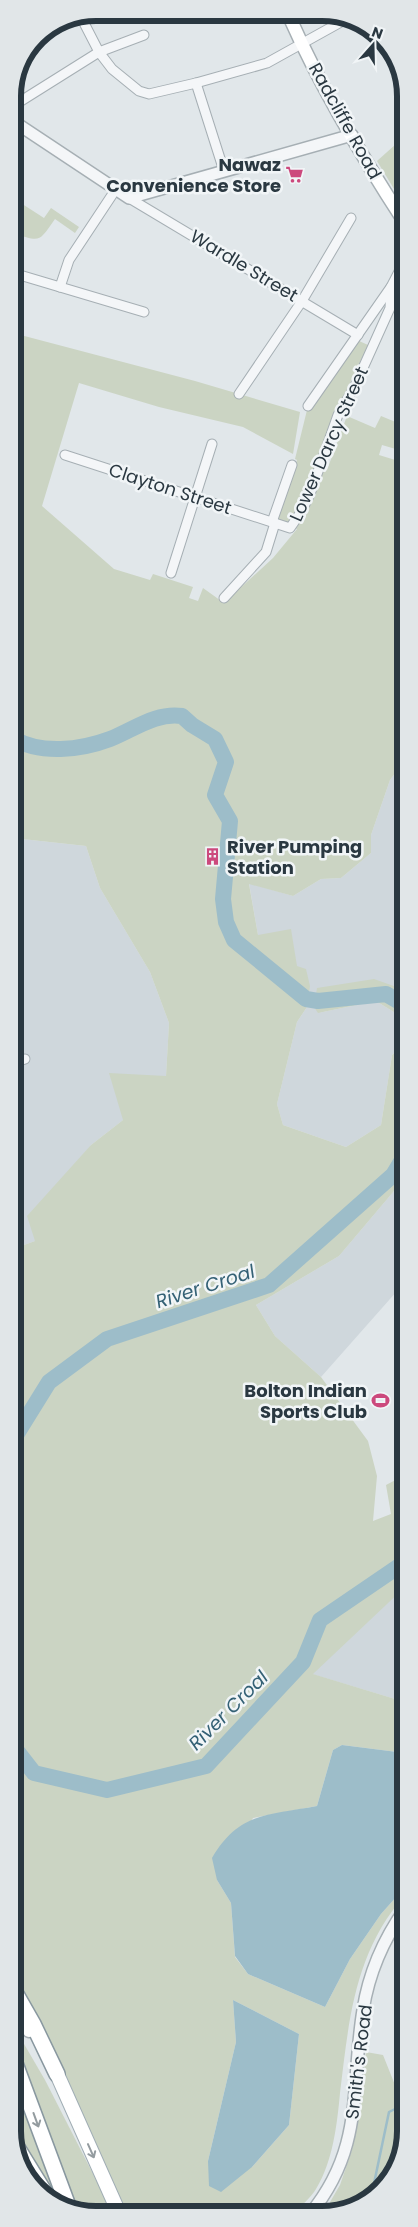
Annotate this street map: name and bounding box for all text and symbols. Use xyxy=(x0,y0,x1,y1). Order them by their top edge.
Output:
north arrow xyxy=(348,20,398,70)
text: N xyxy=(369,22,386,44)
street label: Radcliffe Road xyxy=(303,58,388,184)
place label: Nawaz Convenience Store xyxy=(106,152,281,198)
supermarket icon: Nawaz Convenience Store xyxy=(285,165,305,185)
street label: Wardle Street xyxy=(186,224,303,308)
street label: Lower Darcy Street xyxy=(283,362,374,525)
street label: Clayton Street xyxy=(106,457,235,520)
place label: River Pumping Station xyxy=(227,834,362,880)
building icon: River Pumping Station xyxy=(203,847,223,867)
water label: River Croal xyxy=(152,1258,259,1315)
place label: Bolton Indian Sports Club xyxy=(244,1378,367,1424)
sports icon: Bolton Indian Sports Club xyxy=(371,1391,391,1411)
water label: River Croal xyxy=(182,1664,274,1756)
street label: Smith's Road xyxy=(339,2003,378,2121)
one-way arrow xyxy=(32,2112,41,2128)
one-way arrow xyxy=(87,2143,97,2158)

